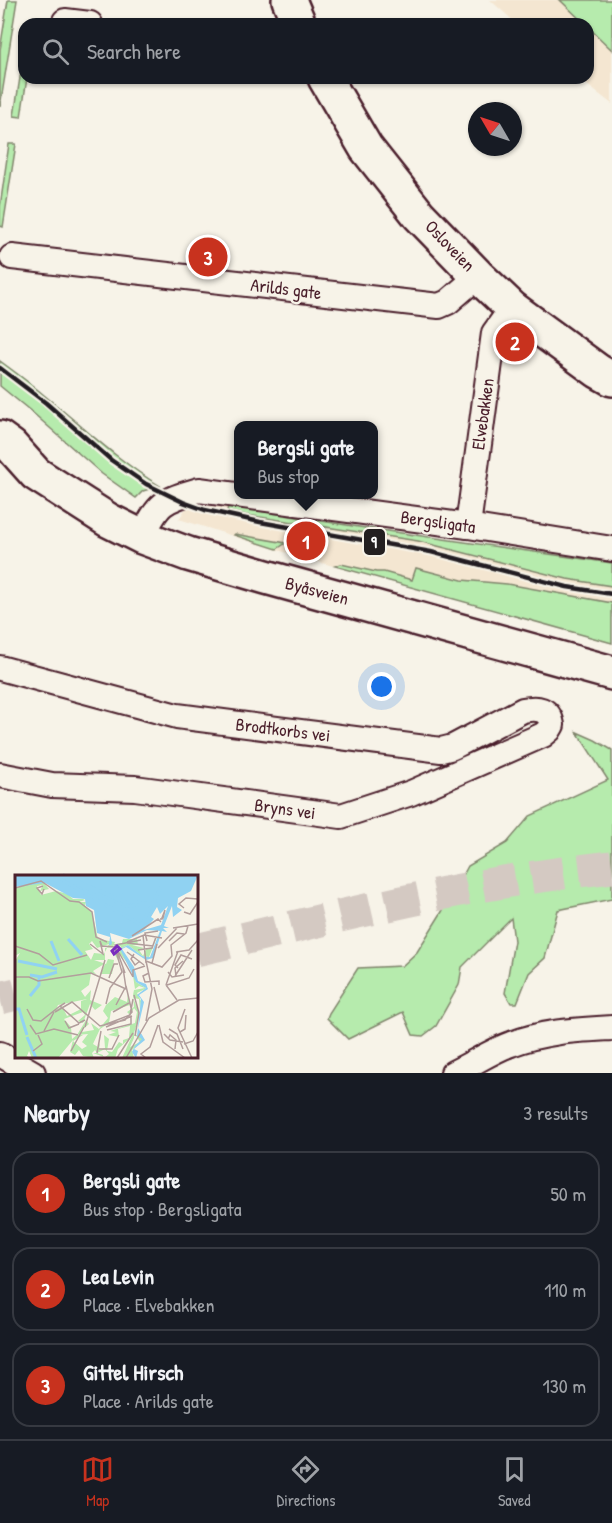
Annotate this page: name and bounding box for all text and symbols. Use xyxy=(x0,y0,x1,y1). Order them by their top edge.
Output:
search box xyxy=(18,18,594,84)
icon: search xyxy=(39,35,72,68)
text: Search here xyxy=(87,36,181,66)
north arrow xyxy=(468,102,522,156)
street label: Osloveien xyxy=(420,214,481,277)
pin: 3 xyxy=(188,234,228,280)
street label: Arilds gate xyxy=(249,272,323,305)
pin: 2 xyxy=(496,320,534,364)
street label: Elvebakken xyxy=(465,377,500,451)
popup xyxy=(234,421,378,499)
text: Bergsli gate xyxy=(257,432,355,462)
text: Bus stop xyxy=(257,462,319,489)
street label: Bergsligata xyxy=(399,504,477,539)
pin: 1 xyxy=(286,518,326,564)
line badge: 9 xyxy=(363,528,386,556)
text: 9 xyxy=(371,531,377,553)
street label: Byåsveien xyxy=(283,570,351,611)
your location xyxy=(367,672,396,701)
street label: Brodtkorbs vei xyxy=(234,711,332,748)
street label: Bryns vei xyxy=(253,792,317,825)
inset map xyxy=(15,875,198,1058)
text: Nearby xyxy=(24,1095,90,1130)
text: 3 results xyxy=(523,1099,588,1126)
text: Bergsli gate xyxy=(83,1165,180,1195)
text: 1 xyxy=(42,1180,49,1207)
text: 50 m xyxy=(550,1180,586,1207)
text: Bus stop · Bergsligata xyxy=(83,1195,242,1222)
text: Lea Levin xyxy=(83,1261,154,1291)
text: 2 xyxy=(41,1276,50,1303)
text: 110 m xyxy=(544,1276,586,1303)
text: Place · Elvebakken xyxy=(83,1291,215,1318)
text: Gittel Hirsch xyxy=(83,1357,183,1387)
text: 3 xyxy=(41,1372,50,1399)
text: 130 m xyxy=(543,1372,586,1399)
text: Place · Arilds gate xyxy=(83,1387,214,1414)
tab: Map xyxy=(81,1453,114,1511)
tab: Directions xyxy=(277,1453,335,1511)
tab: Saved xyxy=(498,1453,531,1511)

